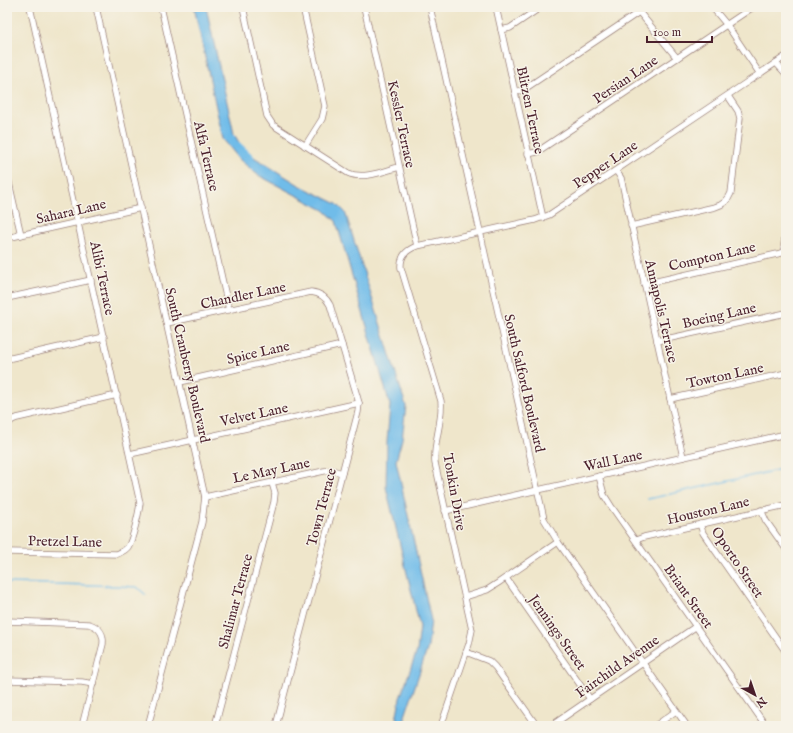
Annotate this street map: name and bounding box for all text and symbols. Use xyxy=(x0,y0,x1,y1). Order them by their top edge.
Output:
scale bar xyxy=(647,18,712,44)
text: 100 m xyxy=(653,25,681,40)
street label: Persian Lane xyxy=(590,51,662,108)
street label: Blitzen Terrace xyxy=(512,65,548,156)
street label: Kessler Terrace xyxy=(383,79,419,170)
street label: Alfa Terrace xyxy=(189,118,223,194)
street label: Pepper Lane xyxy=(570,136,642,193)
street label: Sahara Lane xyxy=(35,195,108,229)
street label: Alibi Terrace xyxy=(85,238,119,318)
street label: Compton Lane xyxy=(667,238,758,276)
street label: Annapolis Terrace xyxy=(640,257,682,365)
street label: Chandler Lane xyxy=(199,278,288,314)
street label: South Cranberry Boulevard xyxy=(160,286,214,445)
street label: Boeing Lane xyxy=(681,299,758,333)
street label: South Salford Boulevard xyxy=(499,312,549,455)
street label: Spice Lane xyxy=(225,337,292,369)
street label: Towton Lane xyxy=(685,359,766,393)
street label: Velvet Lane xyxy=(218,399,290,431)
street label: Wall Lane xyxy=(582,446,645,476)
street label: Tonkin Drive xyxy=(438,452,470,533)
street label: Le May Lane xyxy=(231,454,312,488)
street label: Town Terrace xyxy=(303,466,341,548)
street label: Houston Lane xyxy=(665,493,752,529)
street label: Oporto Street xyxy=(707,524,768,602)
street label: Pretzel Lane xyxy=(28,532,103,552)
street label: Shalimar Terrace xyxy=(215,551,257,651)
street label: Briant Street xyxy=(660,561,717,632)
street label: Jennings Street xyxy=(523,590,590,674)
street label: Fairchild Avenue xyxy=(572,631,663,702)
north arrow xyxy=(735,675,775,715)
text: N xyxy=(752,693,770,711)

